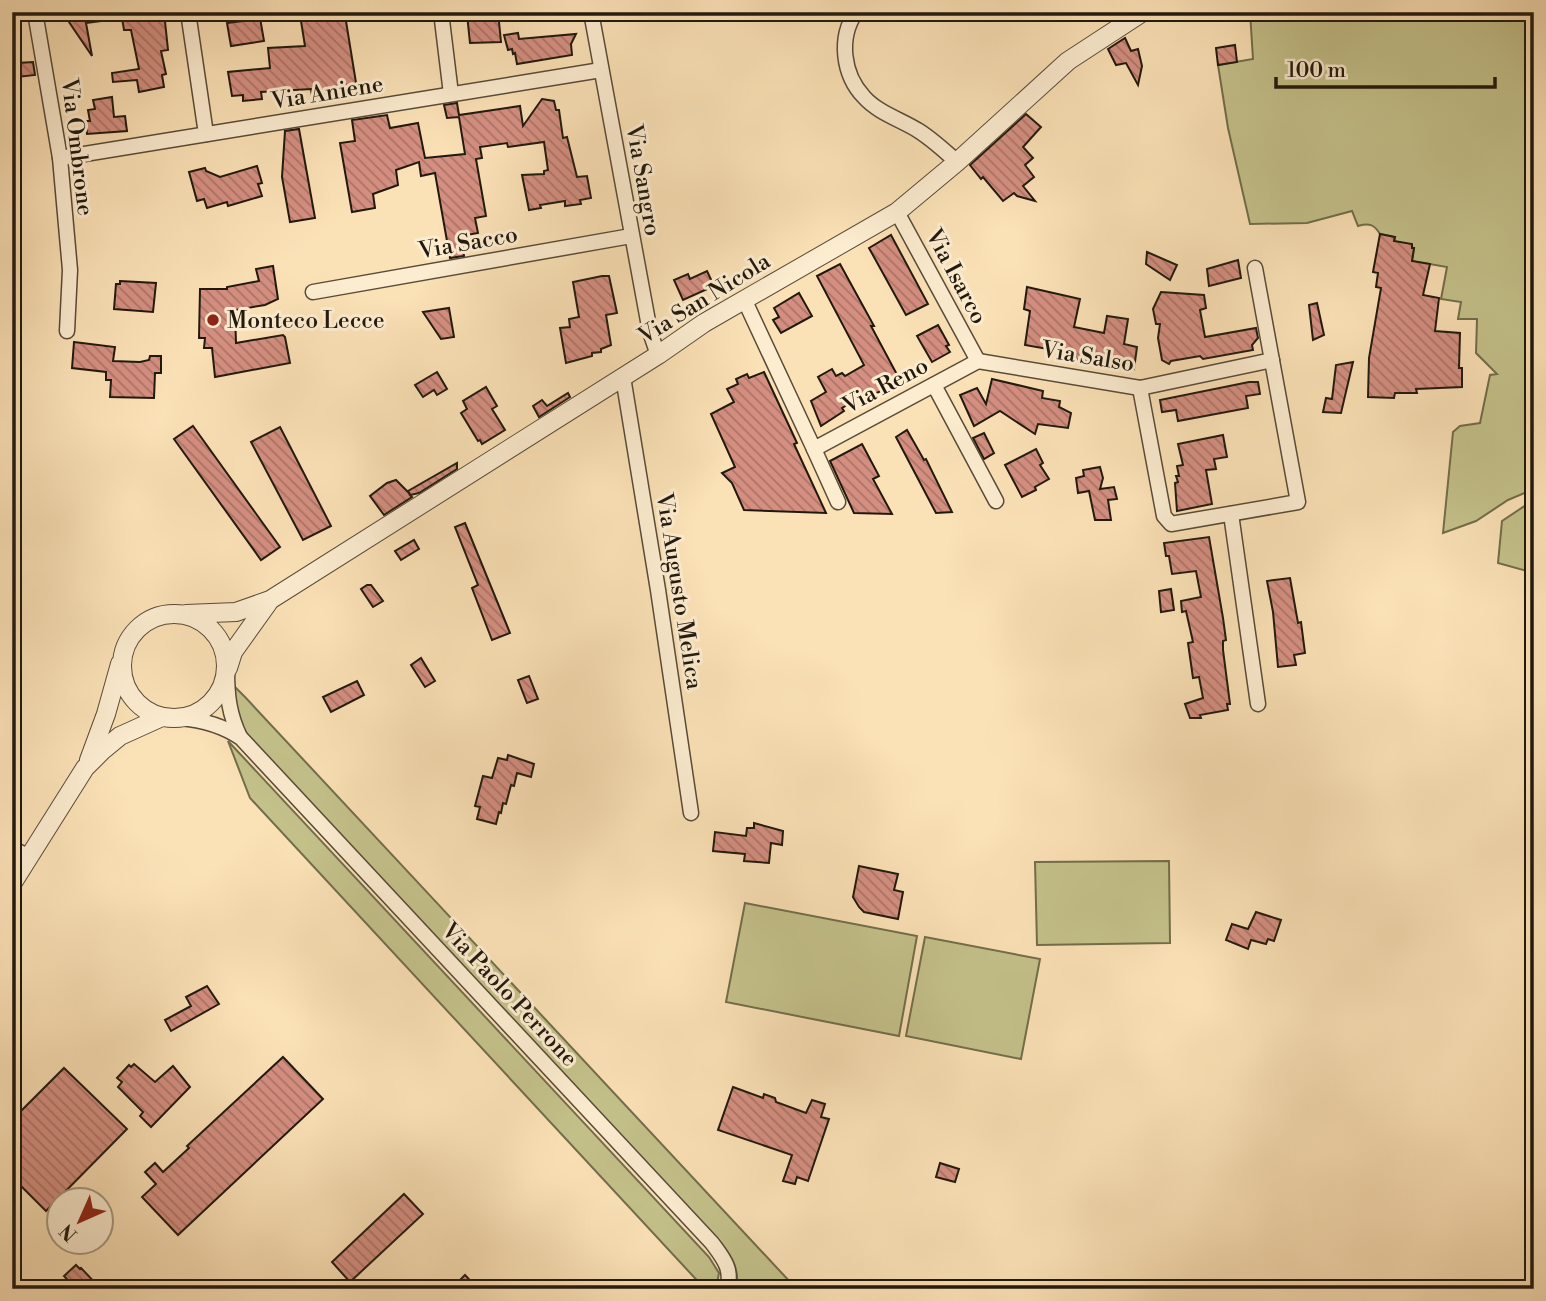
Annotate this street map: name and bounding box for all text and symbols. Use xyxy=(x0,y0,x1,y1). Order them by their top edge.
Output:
scale bar xyxy=(1276,46,1495,90)
text: 100 m xyxy=(1287,58,1346,84)
street label: Via Aniene xyxy=(268,70,385,116)
street label: Via Ombrone xyxy=(55,76,99,217)
street label: Via Sangro xyxy=(619,121,667,238)
street label: Via Sacco xyxy=(415,221,520,266)
street label: Via Isarco xyxy=(919,223,993,329)
street label: Via San Nicola xyxy=(633,247,776,351)
place label: Monteco Lecce xyxy=(227,307,385,335)
marker: Monteco Lecce xyxy=(205,312,221,328)
street label: Via Salso xyxy=(1038,336,1136,378)
street label: Via Reno xyxy=(837,352,933,421)
street label: Via Augusto Melica xyxy=(650,490,708,692)
street label: Via Paolo Perrone xyxy=(435,916,583,1073)
north arrow xyxy=(46,1186,116,1256)
text: N xyxy=(55,1219,82,1246)

